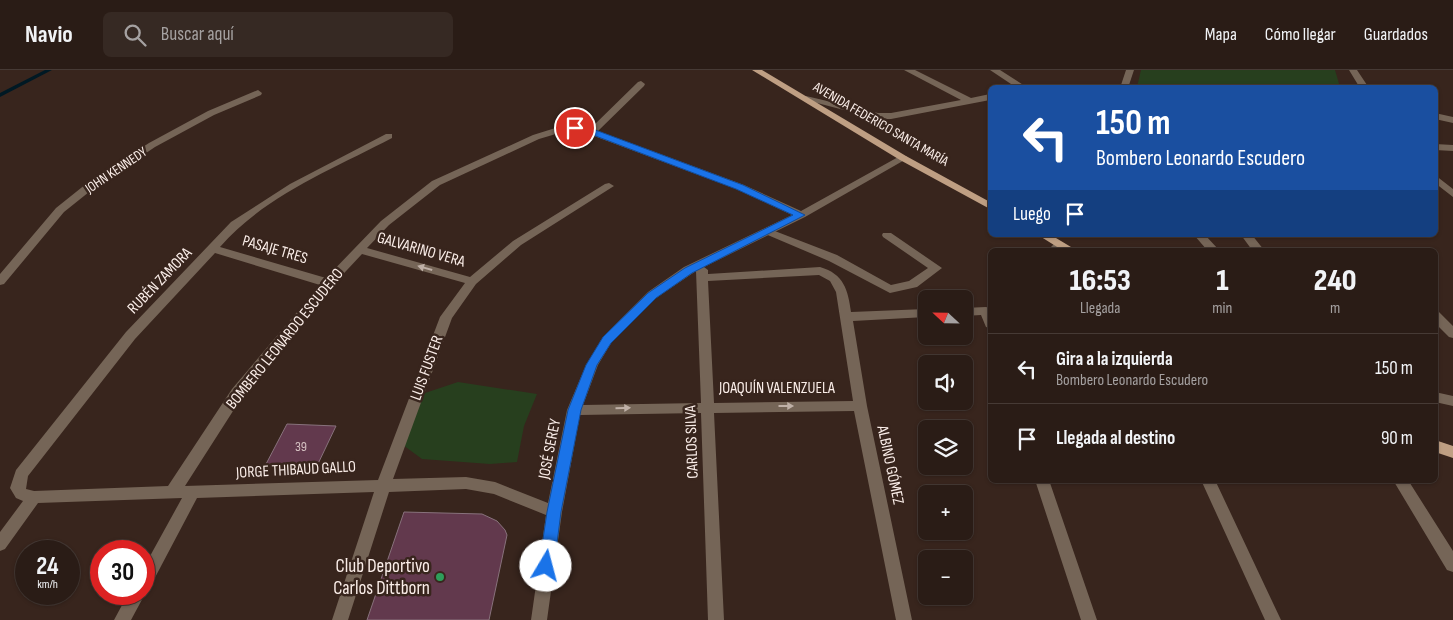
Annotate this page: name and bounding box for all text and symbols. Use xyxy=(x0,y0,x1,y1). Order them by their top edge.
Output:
search box xyxy=(103,12,453,57)
text: Navio xyxy=(25,20,73,49)
icon: search xyxy=(121,21,149,49)
text: Buscar aquí xyxy=(161,23,234,46)
text: Mapa xyxy=(1205,24,1237,45)
text: Cómo llegar xyxy=(1265,24,1336,45)
text: Guardados xyxy=(1364,24,1428,45)
street label: AVENIDA FEDERICO SANTA MARÍA xyxy=(809,78,953,170)
text: 150 m xyxy=(1096,102,1170,145)
icon: left xyxy=(1013,105,1078,170)
pin xyxy=(554,107,596,149)
icon: arrive xyxy=(561,114,589,142)
street label: JOHN KENNEDY xyxy=(81,143,150,197)
text: Bombero Leonardo Escudero xyxy=(1096,145,1305,172)
icon: arrive xyxy=(1061,200,1089,228)
text: Luego xyxy=(1013,203,1051,226)
street label: GALVARINO VERA xyxy=(375,228,467,272)
street label: PASAJE TRES xyxy=(240,232,310,268)
street label: RUBÉN ZAMORA xyxy=(124,244,196,318)
text: 16:53 xyxy=(1069,263,1131,299)
text: 1 xyxy=(1216,263,1229,299)
text: 240 xyxy=(1314,263,1357,299)
one-way arrow xyxy=(417,264,433,272)
street label: BOMBERO LEONARDO ESCUDERO xyxy=(222,265,348,413)
north arrow xyxy=(918,290,972,345)
map controls xyxy=(918,290,973,605)
text: Llegada xyxy=(1080,299,1120,318)
text: min xyxy=(1212,299,1232,318)
text: m xyxy=(1330,299,1340,318)
street label: LUIS FUSTER xyxy=(407,333,447,403)
text: Gira a la izquierda xyxy=(1056,348,1173,371)
button: sound xyxy=(918,355,973,410)
icon: left xyxy=(1013,355,1041,383)
text: 150 m xyxy=(1375,357,1413,380)
text: Bombero Leonardo Escudero xyxy=(1056,371,1208,390)
street label: JOAQUÍN VALENZUELA xyxy=(718,379,835,398)
one-way arrow xyxy=(778,402,794,410)
one-way arrow xyxy=(615,404,631,412)
street label: CARLOS SILVA xyxy=(681,405,703,479)
street label: JOSÉ SEREY xyxy=(535,417,565,482)
button: layers xyxy=(918,420,973,475)
street label: ALBINO GÓMEZ xyxy=(872,423,908,507)
icon: arrive xyxy=(1013,425,1041,453)
text: Llegada al destino xyxy=(1056,427,1175,450)
text: 90 m xyxy=(1381,427,1413,450)
house number: 39 xyxy=(295,438,307,455)
street label: JORGE THIBAUD GALLO xyxy=(235,457,356,483)
button: + xyxy=(918,485,973,540)
position arrow xyxy=(519,539,571,591)
speed limit sign: 30 xyxy=(90,540,155,605)
button: − xyxy=(918,550,973,605)
text: 24 xyxy=(36,551,59,582)
place label: Club Deportivo Carlos Dittborn xyxy=(333,555,430,600)
marker: Club Deportivo Carlos Dittborn xyxy=(434,571,446,583)
text: km/h xyxy=(37,577,58,592)

